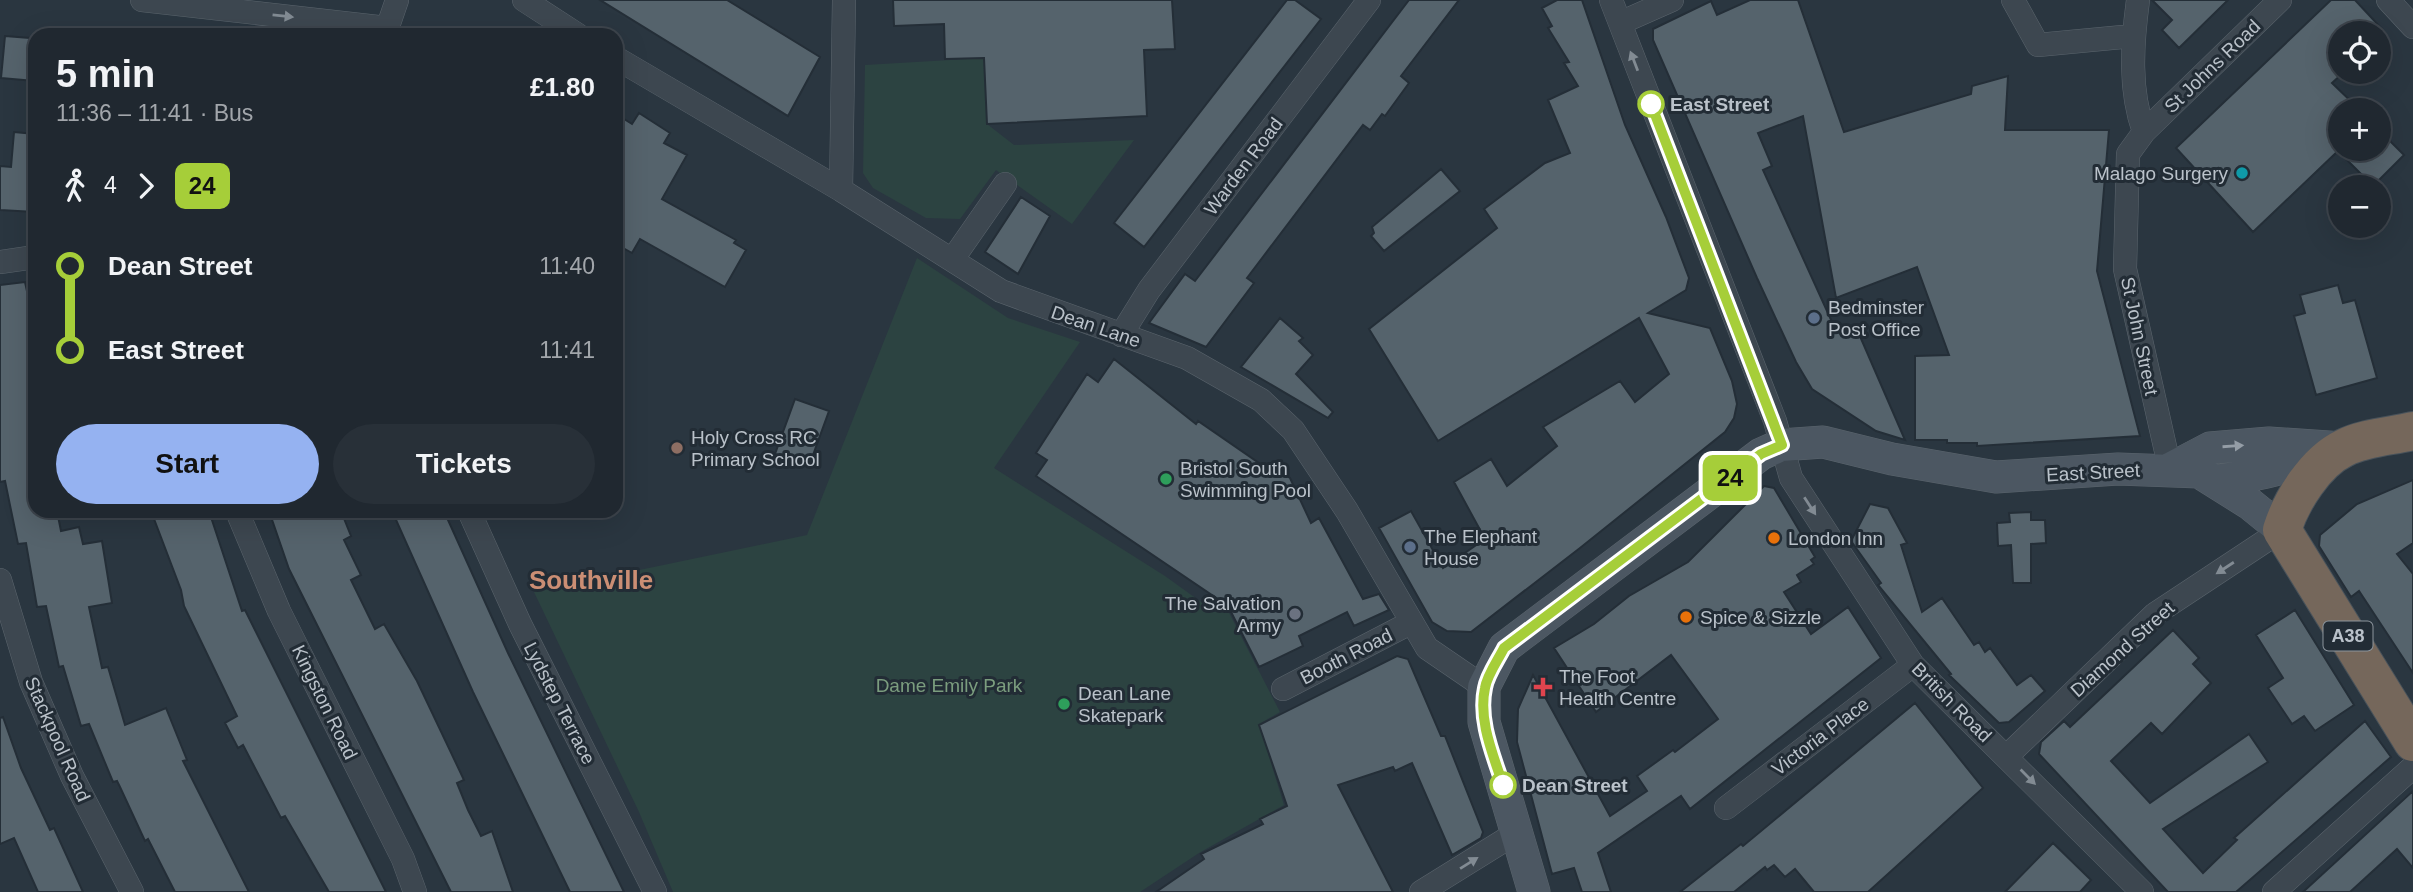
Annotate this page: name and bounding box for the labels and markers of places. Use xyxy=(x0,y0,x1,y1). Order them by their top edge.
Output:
marker: East Street xyxy=(1638,91,1664,117)
place label: East Street xyxy=(1670,94,1770,115)
place label: Malago Surgery xyxy=(2094,163,2228,184)
marker: Malago Surgery xyxy=(2234,165,2250,181)
place label: Bedminster Post Office xyxy=(1828,297,1925,340)
marker: Bedminster Post Office xyxy=(1806,310,1822,326)
place label: Holy Cross RC Primary School xyxy=(691,427,820,470)
marker: Holy Cross RC Primary School xyxy=(669,440,685,456)
place label: Bristol South Swimming Pool xyxy=(1180,458,1311,501)
marker: Bristol South Swimming Pool xyxy=(1158,471,1174,487)
place label: The Elephant House xyxy=(1424,526,1538,569)
place label: London Inn xyxy=(1788,528,1883,549)
marker: London Inn xyxy=(1766,530,1782,546)
marker: The Elephant House xyxy=(1402,539,1418,555)
place label: The Salvation Army xyxy=(1165,593,1281,636)
marker: The Salvation Army xyxy=(1287,606,1303,622)
place label: Spice & Sizzle xyxy=(1700,607,1821,628)
marker: Spice & Sizzle xyxy=(1678,609,1694,625)
place label: The Foot Health Centre xyxy=(1559,666,1676,709)
marker: The Foot Health Centre xyxy=(1533,677,1553,697)
place label: Dean Lane Skatepark xyxy=(1078,683,1171,726)
marker: Dean Lane Skatepark xyxy=(1056,696,1072,712)
marker: Dean Street xyxy=(1490,772,1516,798)
place label: Dean Street xyxy=(1522,775,1628,796)

